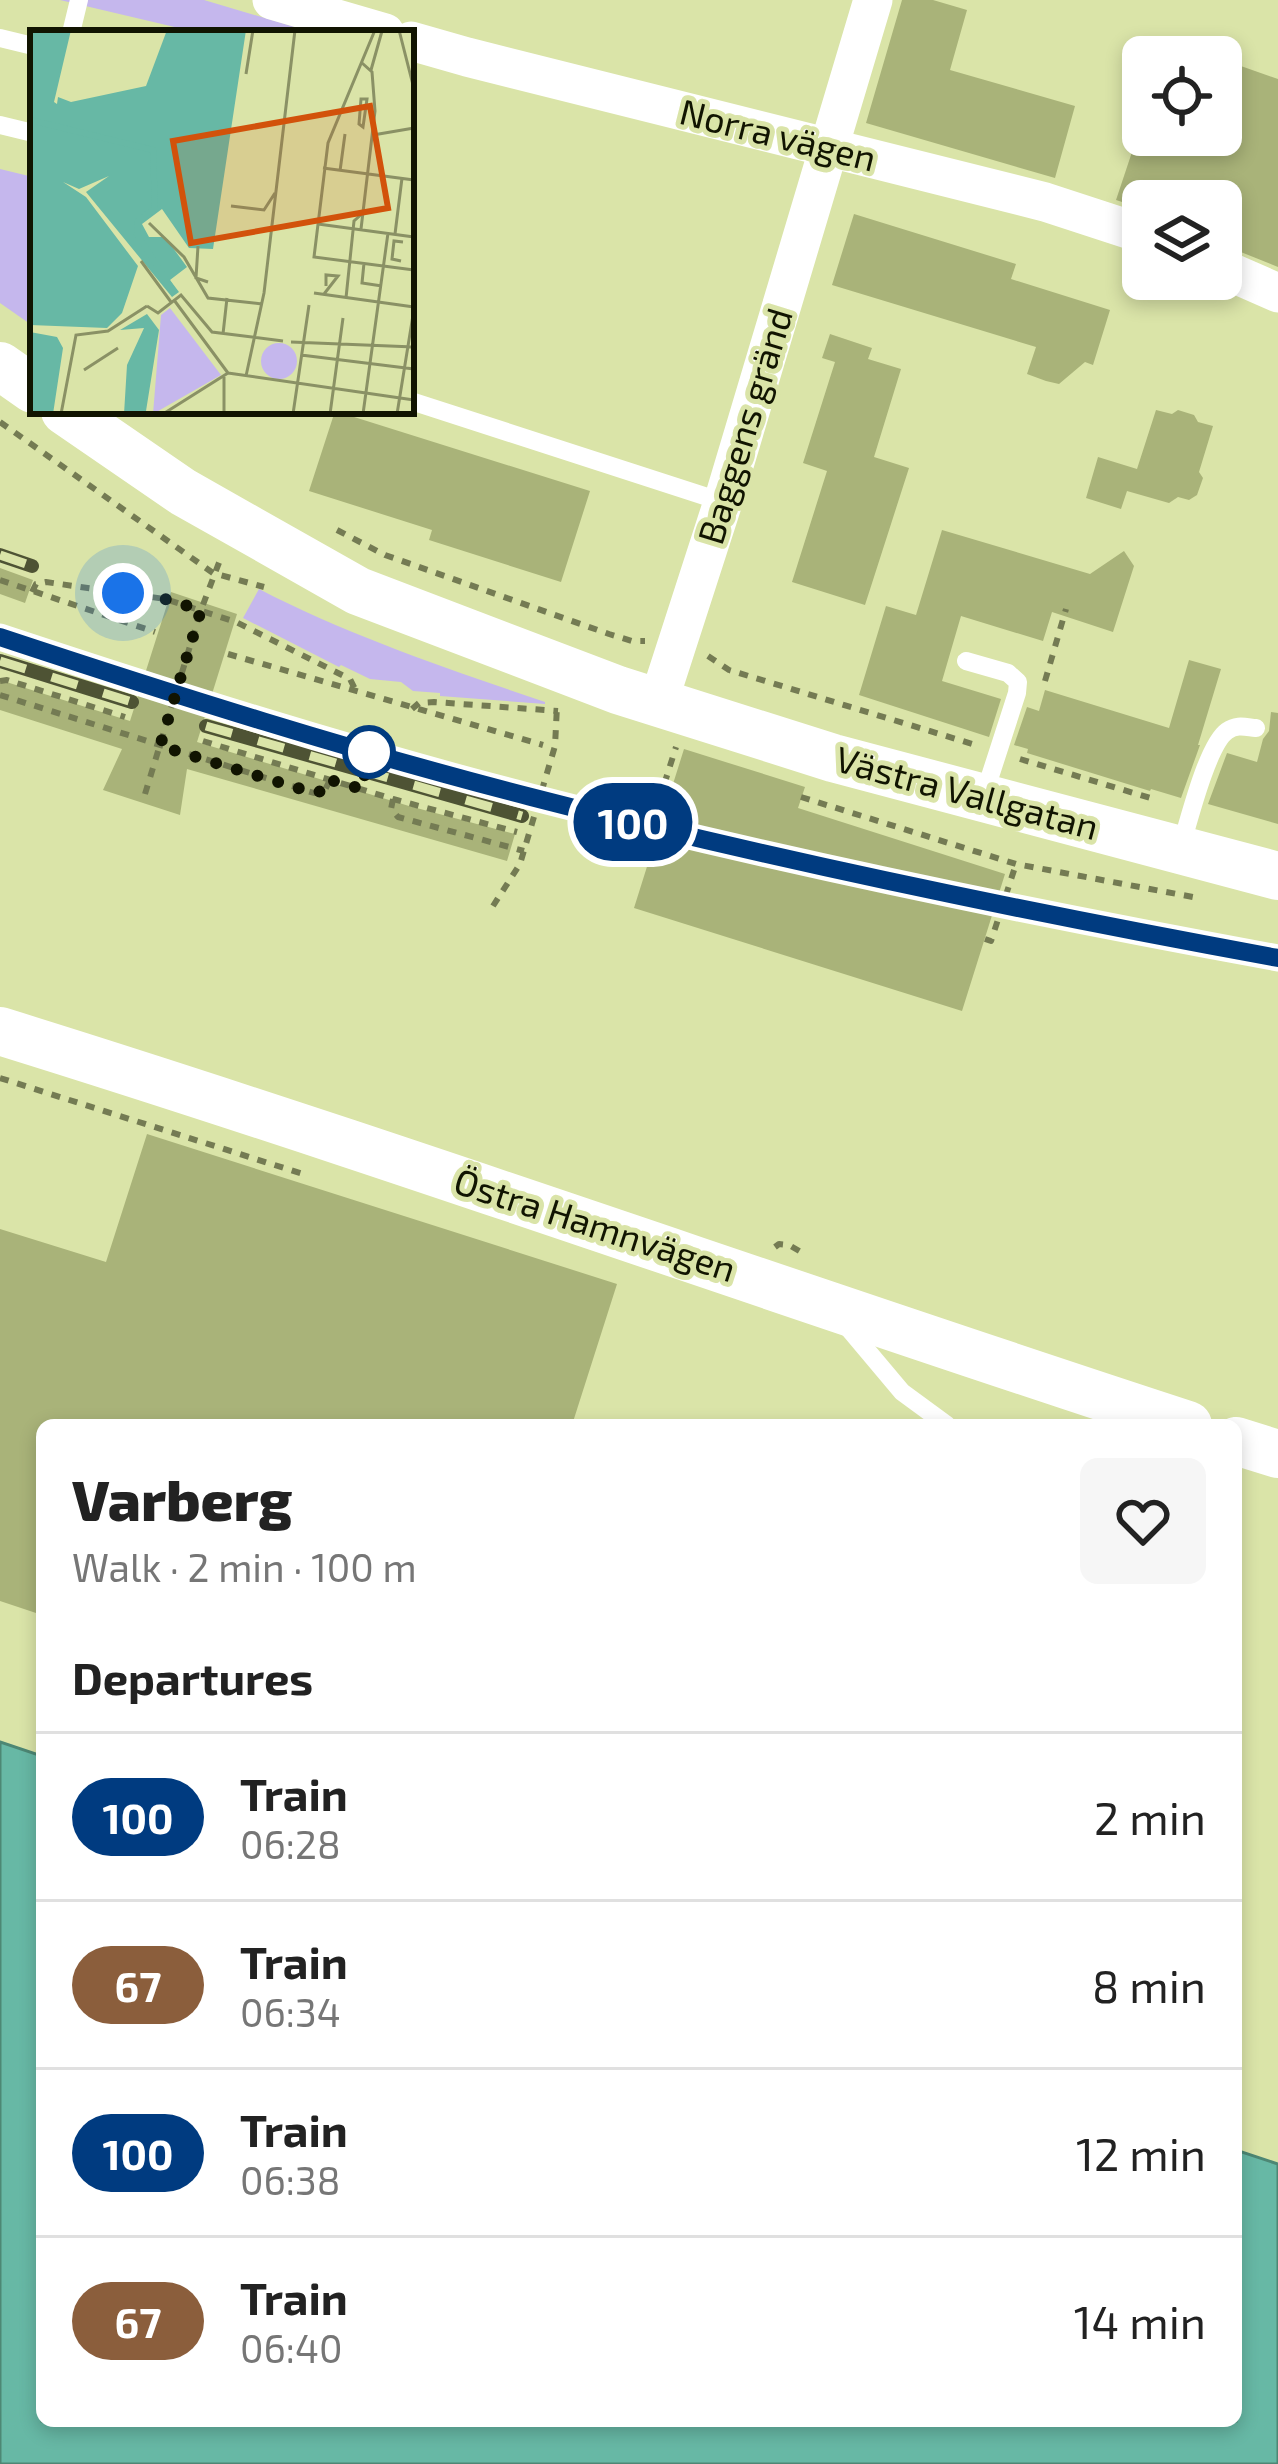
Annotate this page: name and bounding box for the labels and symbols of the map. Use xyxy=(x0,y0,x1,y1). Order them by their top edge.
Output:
inset map xyxy=(30,30,414,414)
street label: Norra vägen xyxy=(676,88,881,179)
street label: Baggens gränd xyxy=(687,302,800,549)
your location xyxy=(93,563,153,623)
unlabelled marker xyxy=(344,727,394,777)
street label: Västra Vallgatan xyxy=(831,736,1103,847)
line badge: 100 xyxy=(564,783,702,861)
street label: Östra Hamnvägen xyxy=(449,1158,742,1289)

